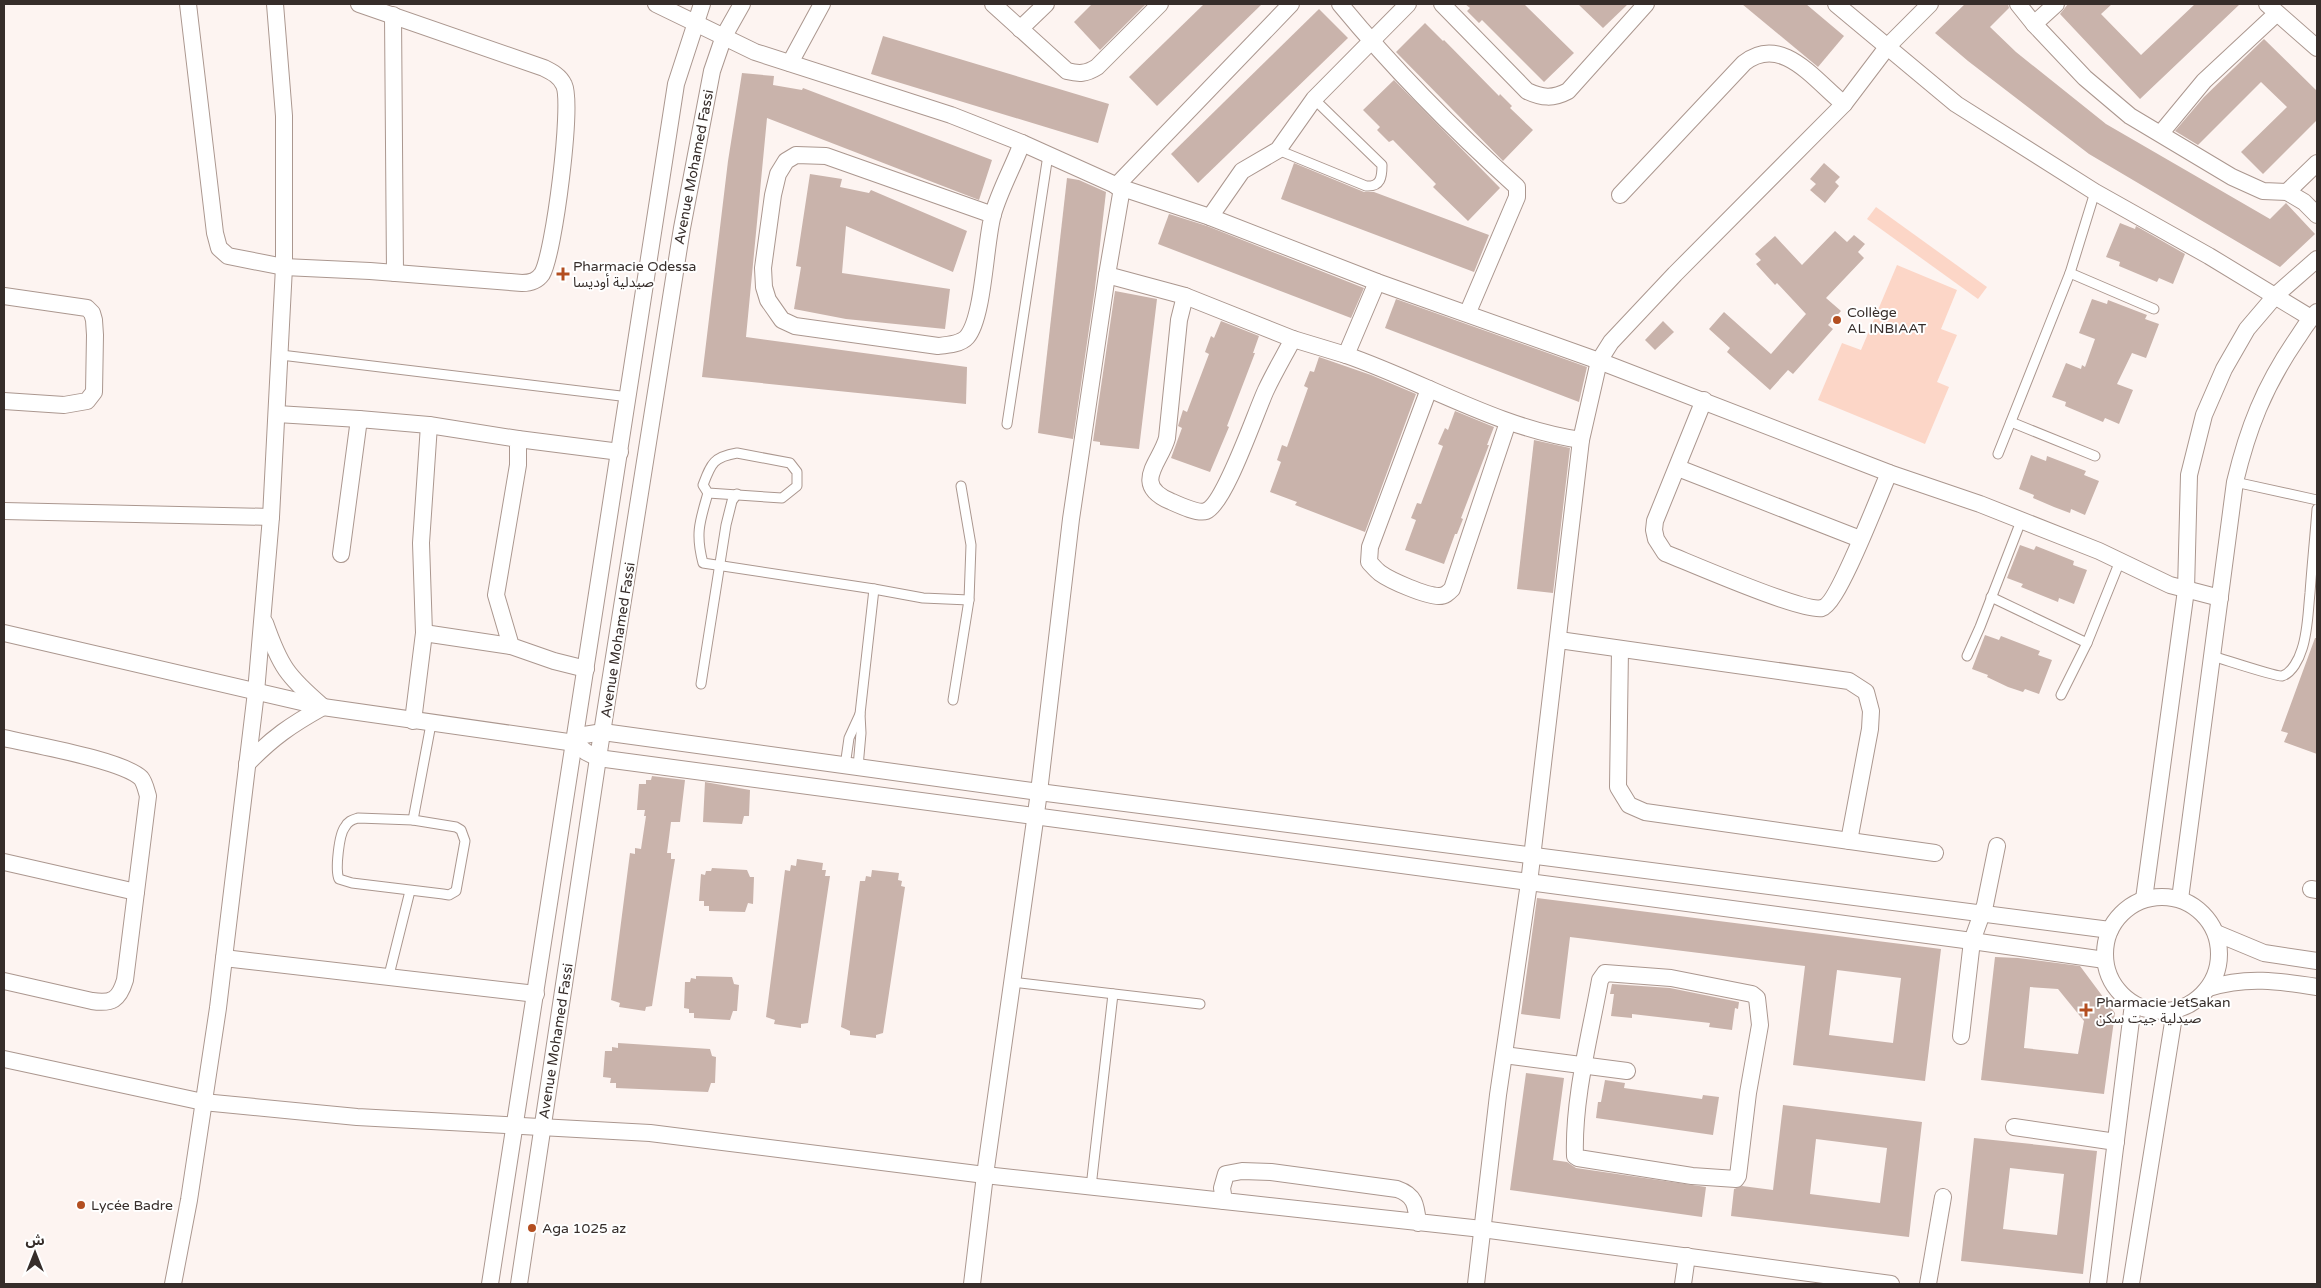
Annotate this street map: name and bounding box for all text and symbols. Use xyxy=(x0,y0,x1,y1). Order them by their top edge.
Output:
street label: Avenue Mohamed Fassi xyxy=(671,88,717,246)
place label: Pharmacie Odessa صيدلية أوديسا xyxy=(573,258,696,291)
marker: Pharmacie Odessa صيدلية أوديسا xyxy=(557,268,569,280)
place label: Collège AL INBIAAT xyxy=(1847,304,1927,337)
marker: Collège AL INBIAAT xyxy=(1831,314,1843,326)
street label: Avenue Mohamed Fassi xyxy=(597,561,639,719)
street label: Avenue Mohamed Fassi xyxy=(535,962,577,1120)
place label: Pharmacie JetSakan صيدلية جيت سكن xyxy=(2096,994,2230,1027)
marker: Pharmacie JetSakan صيدلية جيت سكن xyxy=(2080,1004,2092,1016)
place label: Lycée Badre xyxy=(91,1197,173,1214)
marker: Lycée Badre xyxy=(75,1199,87,1211)
place label: Aga 1025 az xyxy=(542,1220,626,1237)
marker: Aga 1025 az xyxy=(526,1222,538,1234)
north arrow xyxy=(10,1228,60,1278)
text: ش xyxy=(25,1232,45,1249)

